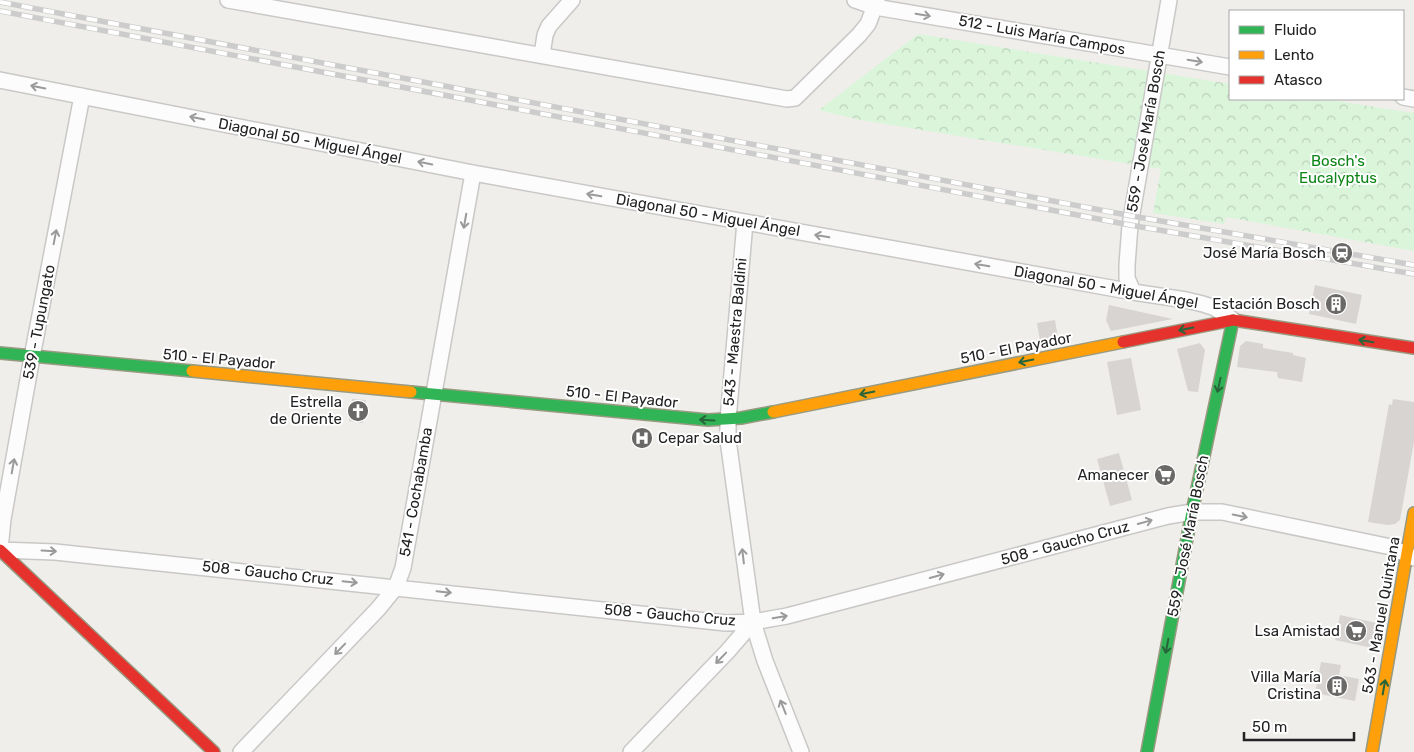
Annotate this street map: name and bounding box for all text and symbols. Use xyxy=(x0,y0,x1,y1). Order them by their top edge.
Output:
one-way arrow xyxy=(915,10,931,20)
legend xyxy=(1229,10,1404,100)
street label: 512 - Luis María Campos xyxy=(957,11,1127,59)
text: Fluido xyxy=(1274,21,1317,39)
text: Lento xyxy=(1274,46,1314,64)
street label: 559 - José María Bosch xyxy=(1123,49,1169,213)
one-way arrow xyxy=(1186,57,1202,67)
text: Atasco xyxy=(1274,71,1322,89)
one-way arrow xyxy=(30,82,46,91)
one-way arrow xyxy=(190,113,206,123)
street label: Diagonal 50 - Miguel Ángel xyxy=(217,114,403,168)
park label: Bosch's Eucalyptus xyxy=(1299,152,1377,187)
one-way arrow xyxy=(418,158,434,168)
one-way arrow xyxy=(586,189,602,199)
street label: Diagonal 50 - Miguel Ángel xyxy=(615,190,801,240)
one-way arrow xyxy=(459,212,469,228)
one-way arrow xyxy=(51,230,60,246)
one-way arrow xyxy=(814,231,830,241)
station icon: José María Bosch xyxy=(1330,241,1354,265)
place label: José María Bosch xyxy=(1203,244,1326,262)
street label: 543 - Maestra Baldini xyxy=(720,257,750,407)
one-way arrow xyxy=(974,259,990,269)
street label: Diagonal 50 - Miguel Ángel xyxy=(1013,262,1199,312)
street label: 539 - Tupungato xyxy=(19,263,59,381)
building icon: Estación Bosch xyxy=(1324,292,1348,316)
place label: Estación Bosch xyxy=(1212,295,1320,313)
one-way arrow xyxy=(1178,325,1194,335)
street label: 510 - El Payador xyxy=(959,328,1073,368)
one-way arrow xyxy=(1358,335,1374,345)
street label: 510 - El Payador xyxy=(162,345,276,373)
one-way arrow xyxy=(1019,357,1035,366)
one-way arrow xyxy=(1214,376,1223,392)
street label: 510 - El Payador xyxy=(565,382,679,412)
one-way arrow xyxy=(859,389,875,398)
place label: Estrella de Oriente xyxy=(270,393,342,428)
church icon: Estrella de Oriente xyxy=(346,399,370,423)
one-way arrow xyxy=(699,415,715,424)
street label: 541 - Cochabamba xyxy=(396,426,436,558)
hospital icon: Cepar Salud xyxy=(630,426,654,450)
place label: Cepar Salud xyxy=(658,429,742,447)
street label: 559 - José María Bosch xyxy=(1163,454,1213,618)
one-way arrow xyxy=(8,458,18,474)
supermarket icon: Amanecer xyxy=(1153,463,1177,487)
place label: Amanecer xyxy=(1077,466,1149,484)
one-way arrow xyxy=(1232,512,1248,521)
one-way arrow xyxy=(1137,516,1153,526)
street label: 508 - Gaucho Cruz xyxy=(999,517,1132,569)
street label: 563 - Manuel Quintana xyxy=(1358,535,1404,695)
one-way arrow xyxy=(40,547,56,556)
one-way arrow xyxy=(738,548,748,564)
street label: 508 - Gaucho Cruz xyxy=(201,557,335,589)
one-way arrow xyxy=(929,571,945,581)
one-way arrow xyxy=(341,577,357,587)
one-way arrow xyxy=(436,587,452,597)
street label: 508 - Gaucho Cruz xyxy=(603,600,737,630)
one-way arrow xyxy=(771,611,787,621)
supermarket icon: Lsa Amistad xyxy=(1344,619,1368,643)
place label: Lsa Amistad xyxy=(1255,622,1340,640)
one-way arrow xyxy=(1161,637,1171,653)
one-way arrow xyxy=(334,643,346,655)
one-way arrow xyxy=(715,652,727,665)
place label: Villa María Cristina xyxy=(1251,668,1321,703)
building icon: Villa María Cristina xyxy=(1325,674,1349,698)
one-way arrow xyxy=(1379,679,1389,695)
one-way arrow xyxy=(778,700,788,715)
scale bar xyxy=(1244,710,1354,742)
text: 50 m xyxy=(1252,718,1287,736)

